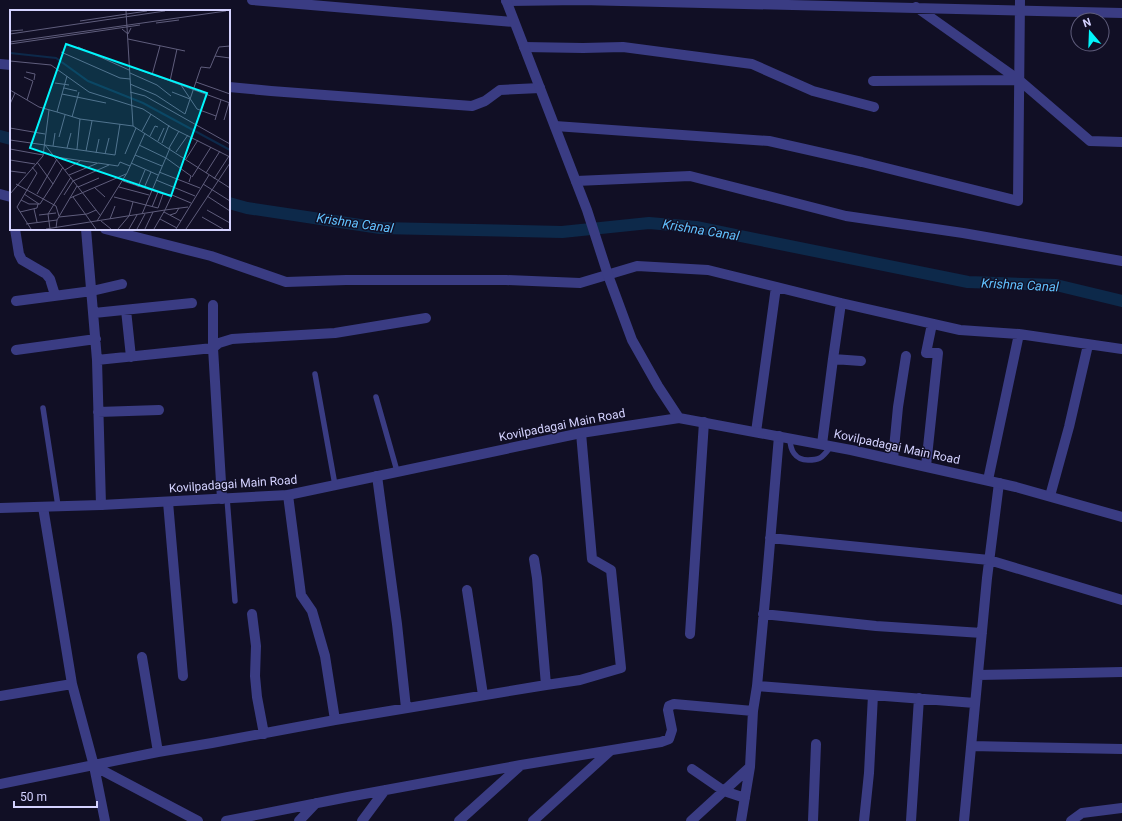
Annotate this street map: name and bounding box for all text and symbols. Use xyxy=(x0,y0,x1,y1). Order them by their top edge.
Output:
inset map xyxy=(10,10,230,230)
north arrow xyxy=(1070,12,1110,52)
text: N xyxy=(1081,16,1093,30)
water label: Krishna Canal xyxy=(315,210,395,236)
water label: Krishna Canal xyxy=(661,217,741,244)
water label: Krishna Canal xyxy=(981,275,1060,295)
street label: Kovilpadagai Main Road xyxy=(498,406,626,444)
street label: Kovilpadagai Main Road xyxy=(833,427,961,467)
street label: Kovilpadagai Main Road xyxy=(168,473,298,495)
scale bar xyxy=(14,783,97,809)
text: 50 m xyxy=(20,790,47,804)

